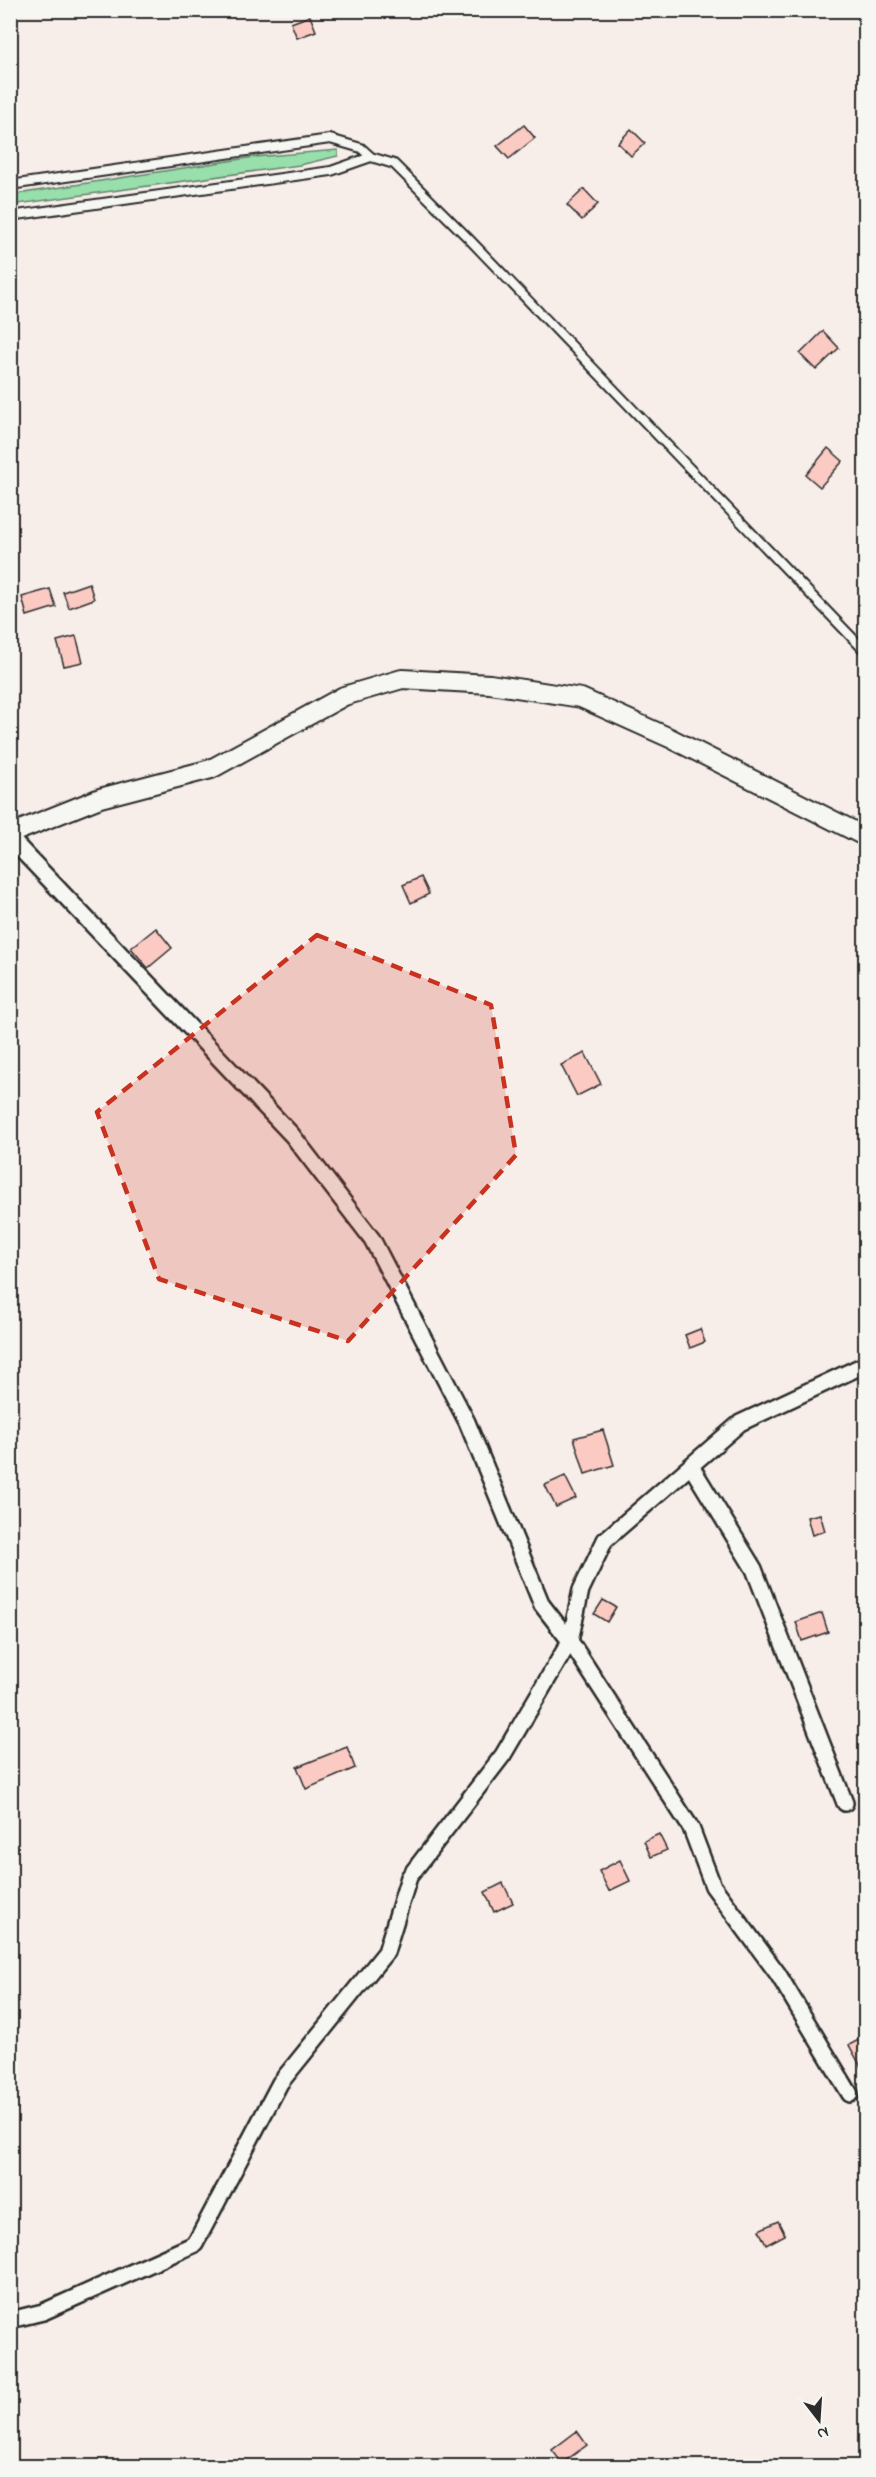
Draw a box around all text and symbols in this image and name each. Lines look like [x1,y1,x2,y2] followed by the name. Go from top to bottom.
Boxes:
[789,2390,849,2450] north arrow
[814,2419,831,2446] text: N

